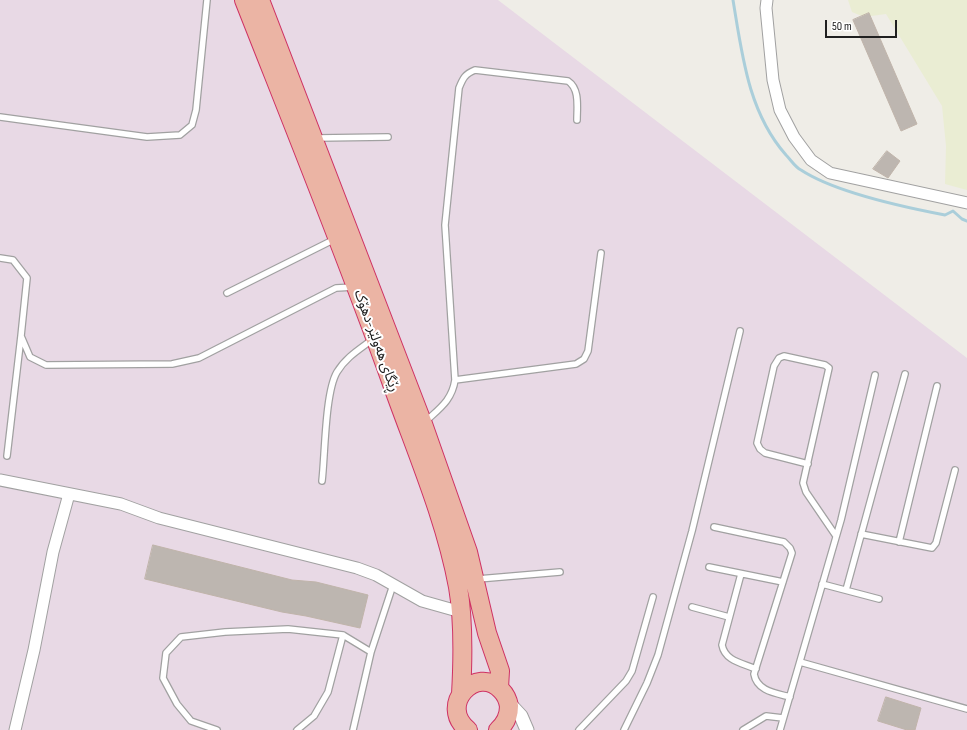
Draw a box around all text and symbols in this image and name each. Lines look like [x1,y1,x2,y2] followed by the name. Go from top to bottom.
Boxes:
[827,12,899,38] scale bar
[832,19,852,34] text: 50 m
[350,288,402,394] street label: ڕێگای هەولێر-دهۆک

